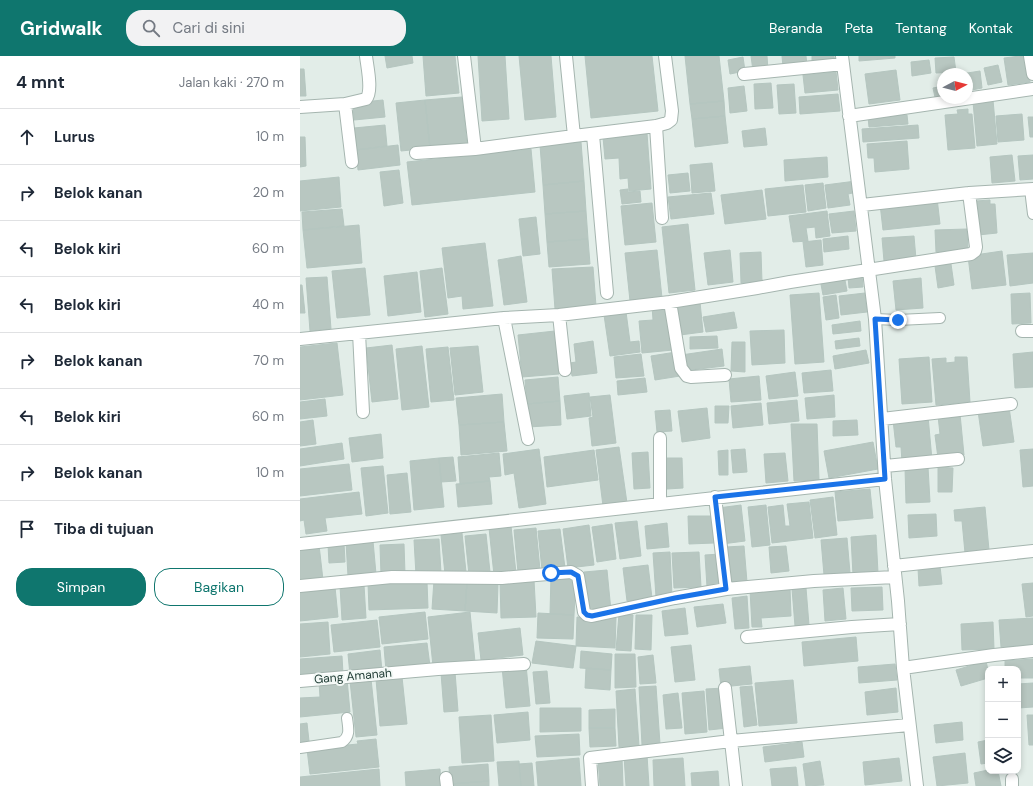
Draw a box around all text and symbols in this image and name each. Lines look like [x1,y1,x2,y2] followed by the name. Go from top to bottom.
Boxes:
[126,10,406,46] search box
[20,16,102,41] text: Gridwalk
[140,17,162,39] icon: search
[172,18,245,38] text: Cari di sini
[769,19,823,37] text: Beranda
[845,19,873,37] text: Peta
[895,19,947,37] text: Tentang
[969,19,1013,37] text: Kontak
[937,68,973,104] north arrow
[16,71,65,93] text: 4 mnt
[179,74,284,91] text: Jalan kaki · 270 m
[16,126,38,148] icon: ahead
[54,127,95,147] text: Lurus
[256,128,284,145] text: 10 m
[16,182,38,204] icon: right
[54,183,142,203] text: Belok kanan
[253,184,284,201] text: 20 m
[16,238,38,260] icon: left
[54,239,121,259] text: Belok kiri
[252,240,284,257] text: 60 m
[16,294,38,316] icon: left
[54,295,121,315] text: Belok kiri
[252,296,284,313] text: 40 m
[889,311,907,329] route end
[16,350,38,372] icon: right
[54,351,142,371] text: Belok kanan
[253,352,284,369] text: 70 m
[16,406,38,428] icon: left
[54,407,121,427] text: Belok kiri
[252,408,284,425] text: 60 m
[16,462,38,484] icon: right
[54,463,142,483] text: Belok kanan
[256,464,284,481] text: 10 m
[16,518,38,540] icon: arrive
[54,519,154,539] text: Tiba di tujuan
[542,564,560,582] route start
[16,568,146,606] button: Simpan
[154,568,284,606] button: Bagikan
[313,665,393,687] street label: Gang Amanah
[985,666,1021,774] map controls
[985,666,1021,702] button: +
[985,702,1021,738] button: −
[985,738,1021,774] button: layers

